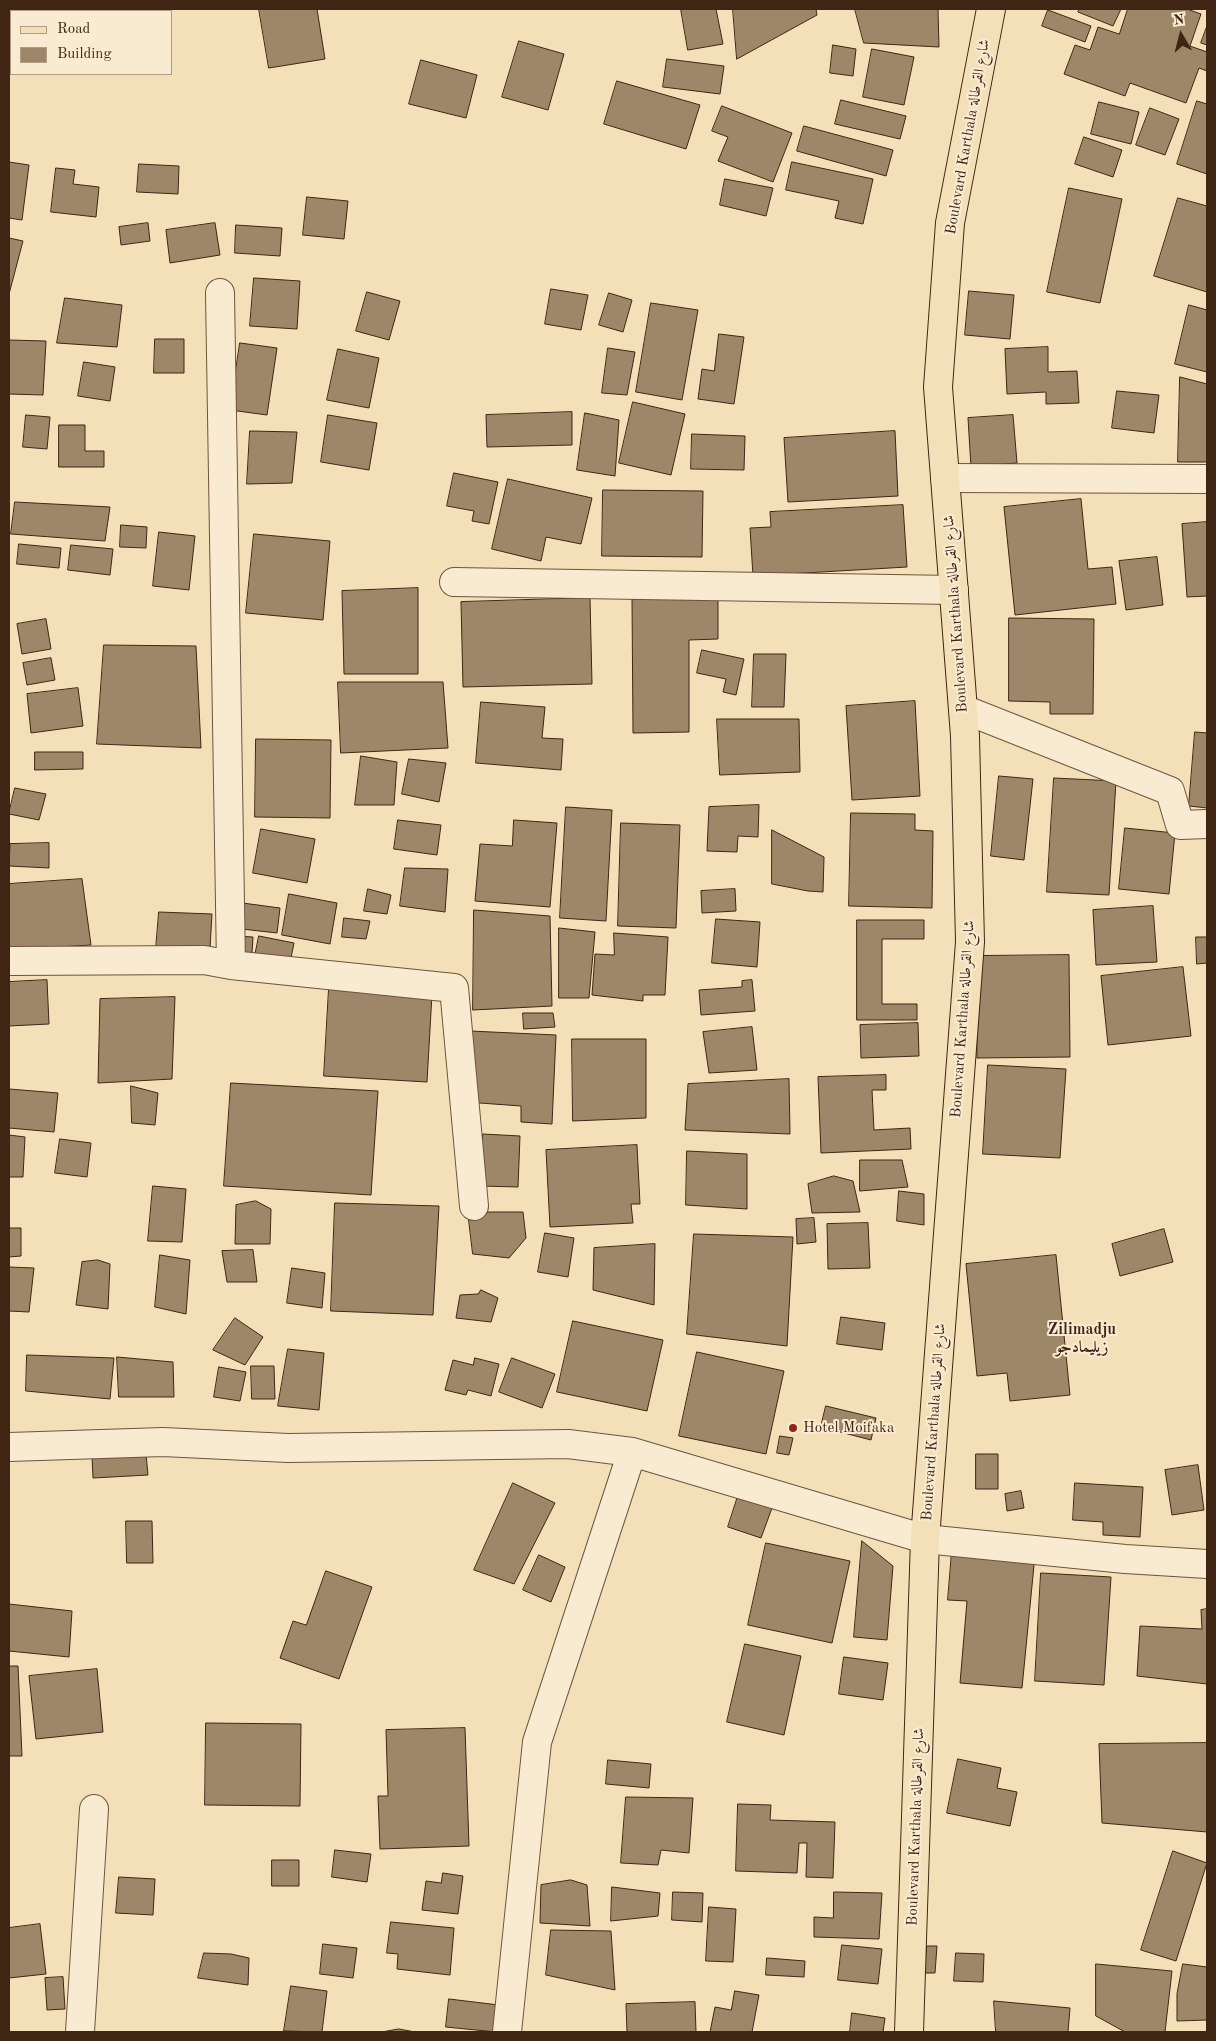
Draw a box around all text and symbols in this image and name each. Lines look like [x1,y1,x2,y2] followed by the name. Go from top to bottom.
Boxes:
[10,10,172,75] legend
[1156,10,1206,60] north arrow
[1173,12,1185,28] text: N
[57,22,90,37] text: Road
[942,38,994,236] street label: Boulevard Karthala شارع القرطالة
[57,47,112,62] text: Building
[940,514,972,714] street label: Boulevard Karthala شارع القرطالة
[947,919,979,1119] street label: Boulevard Karthala شارع القرطالة
[1048,1320,1116,1358] district label: Zilimadju زيليمادجو
[918,1322,950,1522] street label: Boulevard Karthala شارع القرطالة
[803,1419,894,1437] place label: Hotel Moifaka
[787,1422,799,1434] marker: Hotel Moifaka
[904,1728,928,1926] street label: Boulevard Karthala شارع القرطالة

